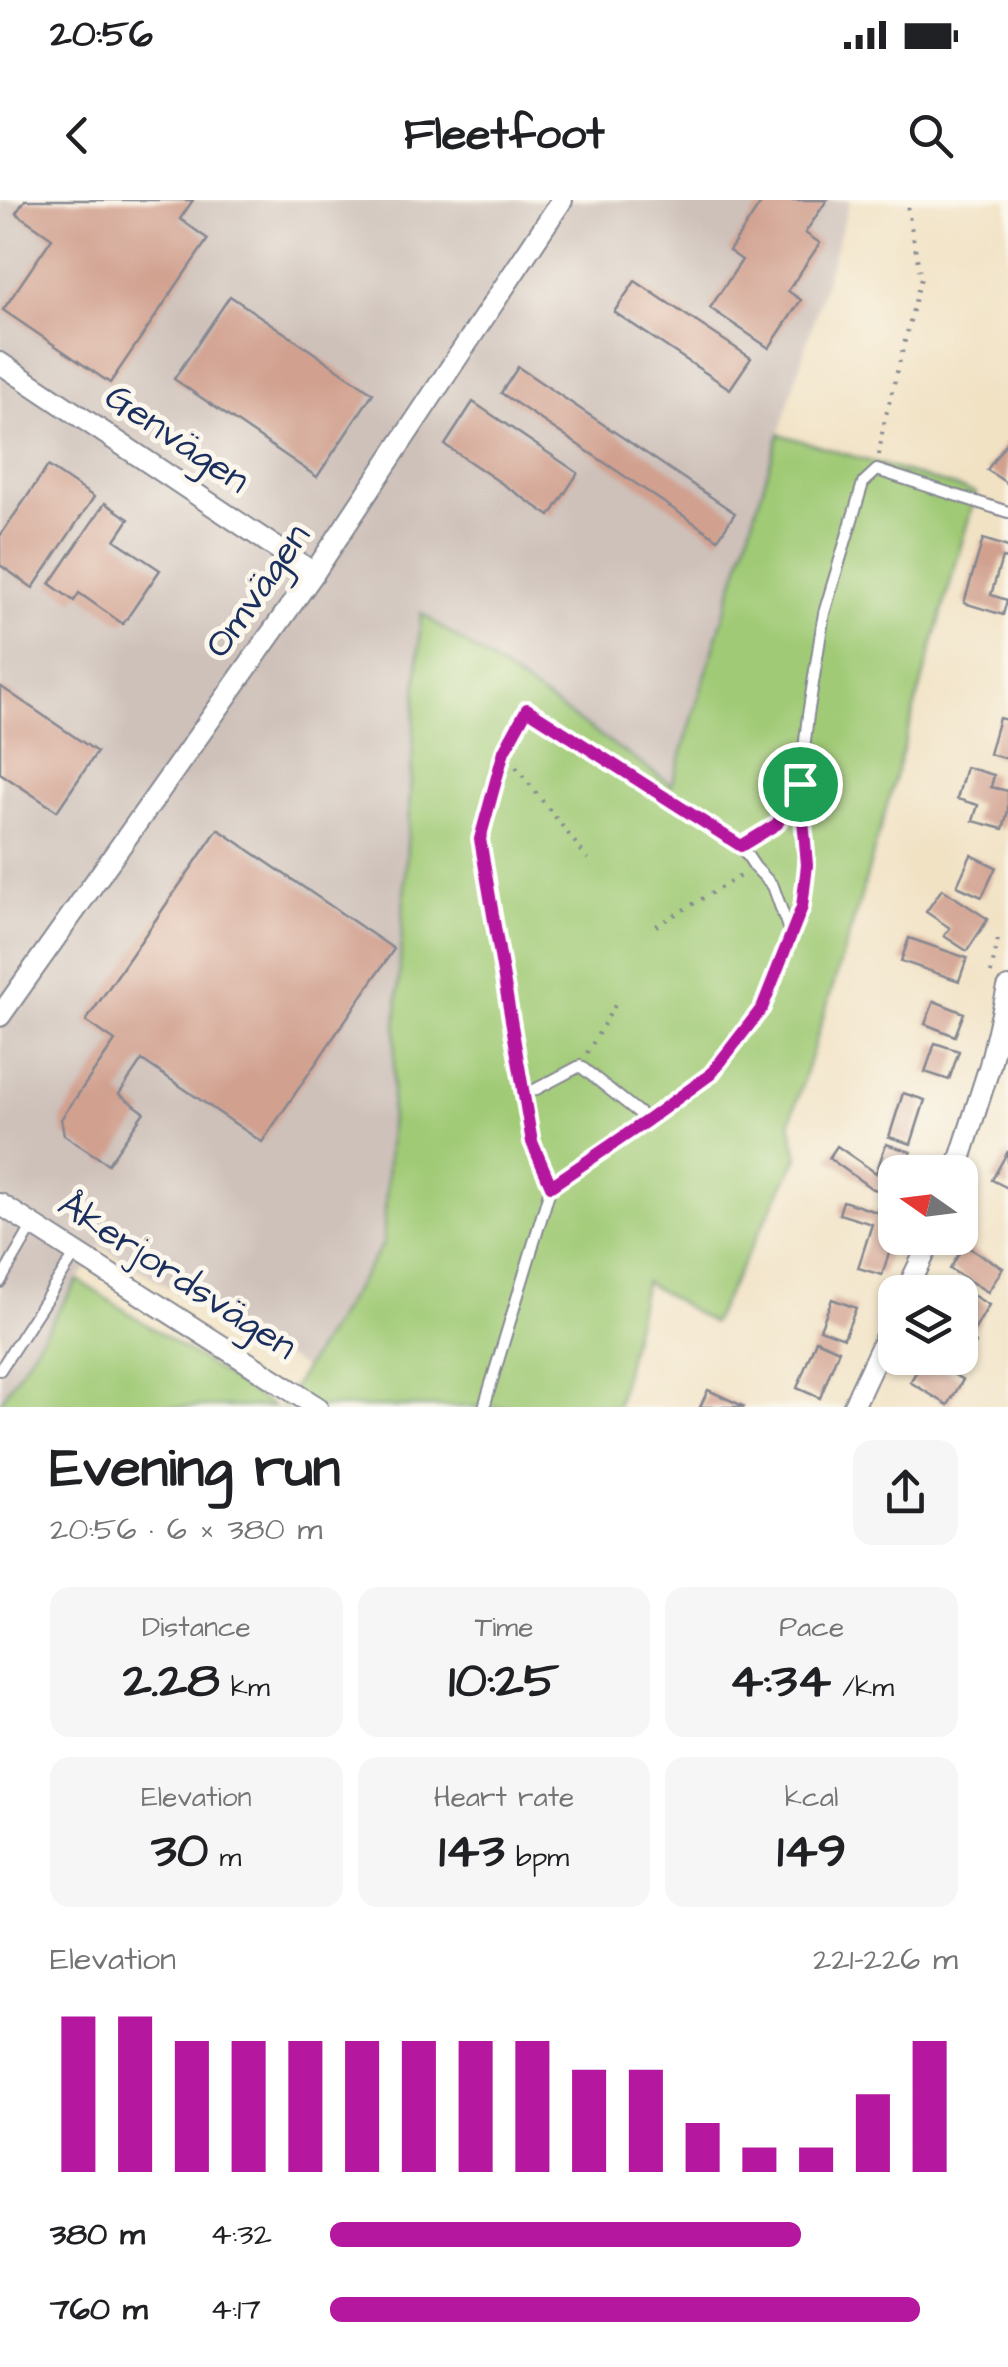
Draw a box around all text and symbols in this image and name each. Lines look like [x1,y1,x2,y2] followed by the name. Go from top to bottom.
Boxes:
[50,9,153,61] text: 20:56
[404,104,604,166] text: Fleetfoot
[50,108,105,163] icon: back
[903,108,958,163] icon: search
[94,372,260,506] street label: Genvägen
[193,513,323,669] street label: Omvägen
[758,742,843,827] pin
[773,757,828,812] icon: arrive
[878,1155,978,1255] north arrow
[878,1155,978,1375] map controls
[47,1179,307,1373] street label: Åkerjordsvägen
[878,1275,978,1375] button: layers
[50,1431,340,1507] text: Evening run
[853,1440,958,1545] button: share
[50,1507,322,1552] text: 20:56 · 6 × 380 m
[142,1608,251,1647] text: Distance
[475,1608,533,1647] text: Time
[779,1608,844,1647] text: Pace
[123,1647,220,1716] text: 2.28
[449,1647,559,1716] text: 10:25
[729,1647,831,1716] text: 4:34
[220,1668,270,1707] text: km
[831,1668,894,1707] text: /km
[141,1778,251,1817] text: Elevation
[434,1778,574,1817] text: Heart rate
[785,1778,838,1817] text: kcal
[151,1817,208,1886] text: 30
[439,1817,505,1886] text: 143
[777,1817,846,1886] text: 149
[208,1838,241,1877] text: m
[505,1838,569,1877] text: bpm
[50,1937,176,1982] text: Elevation
[813,1937,958,1982] text: 221–226 m
[50,2212,145,2257] text: 380 m
[210,2212,272,2257] text: 4:32
[50,2287,148,2332] text: 760 m
[210,2287,261,2332] text: 4:17

